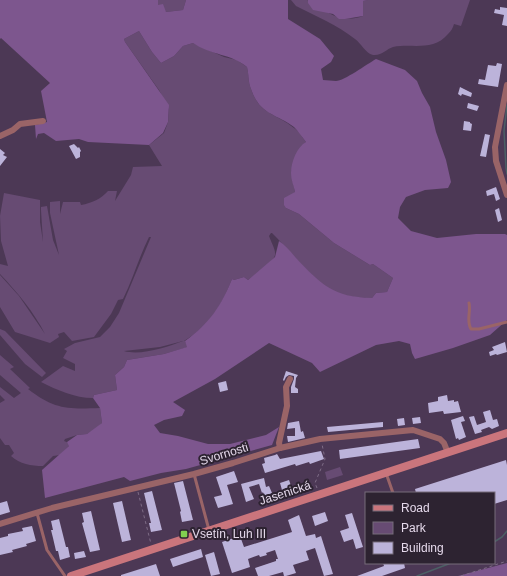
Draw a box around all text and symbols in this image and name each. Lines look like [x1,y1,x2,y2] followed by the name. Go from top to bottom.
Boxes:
[198,440,250,468] street label: Svornosti
[257,478,313,508] street label: Jasenická
[365,492,495,564] legend
[401,501,430,515] text: Road
[401,521,427,535] text: Park
[192,527,266,541] place label: Vsetín, Luh III
[179,529,189,539] marker: Vsetín, Luh III
[401,541,444,555] text: Building

